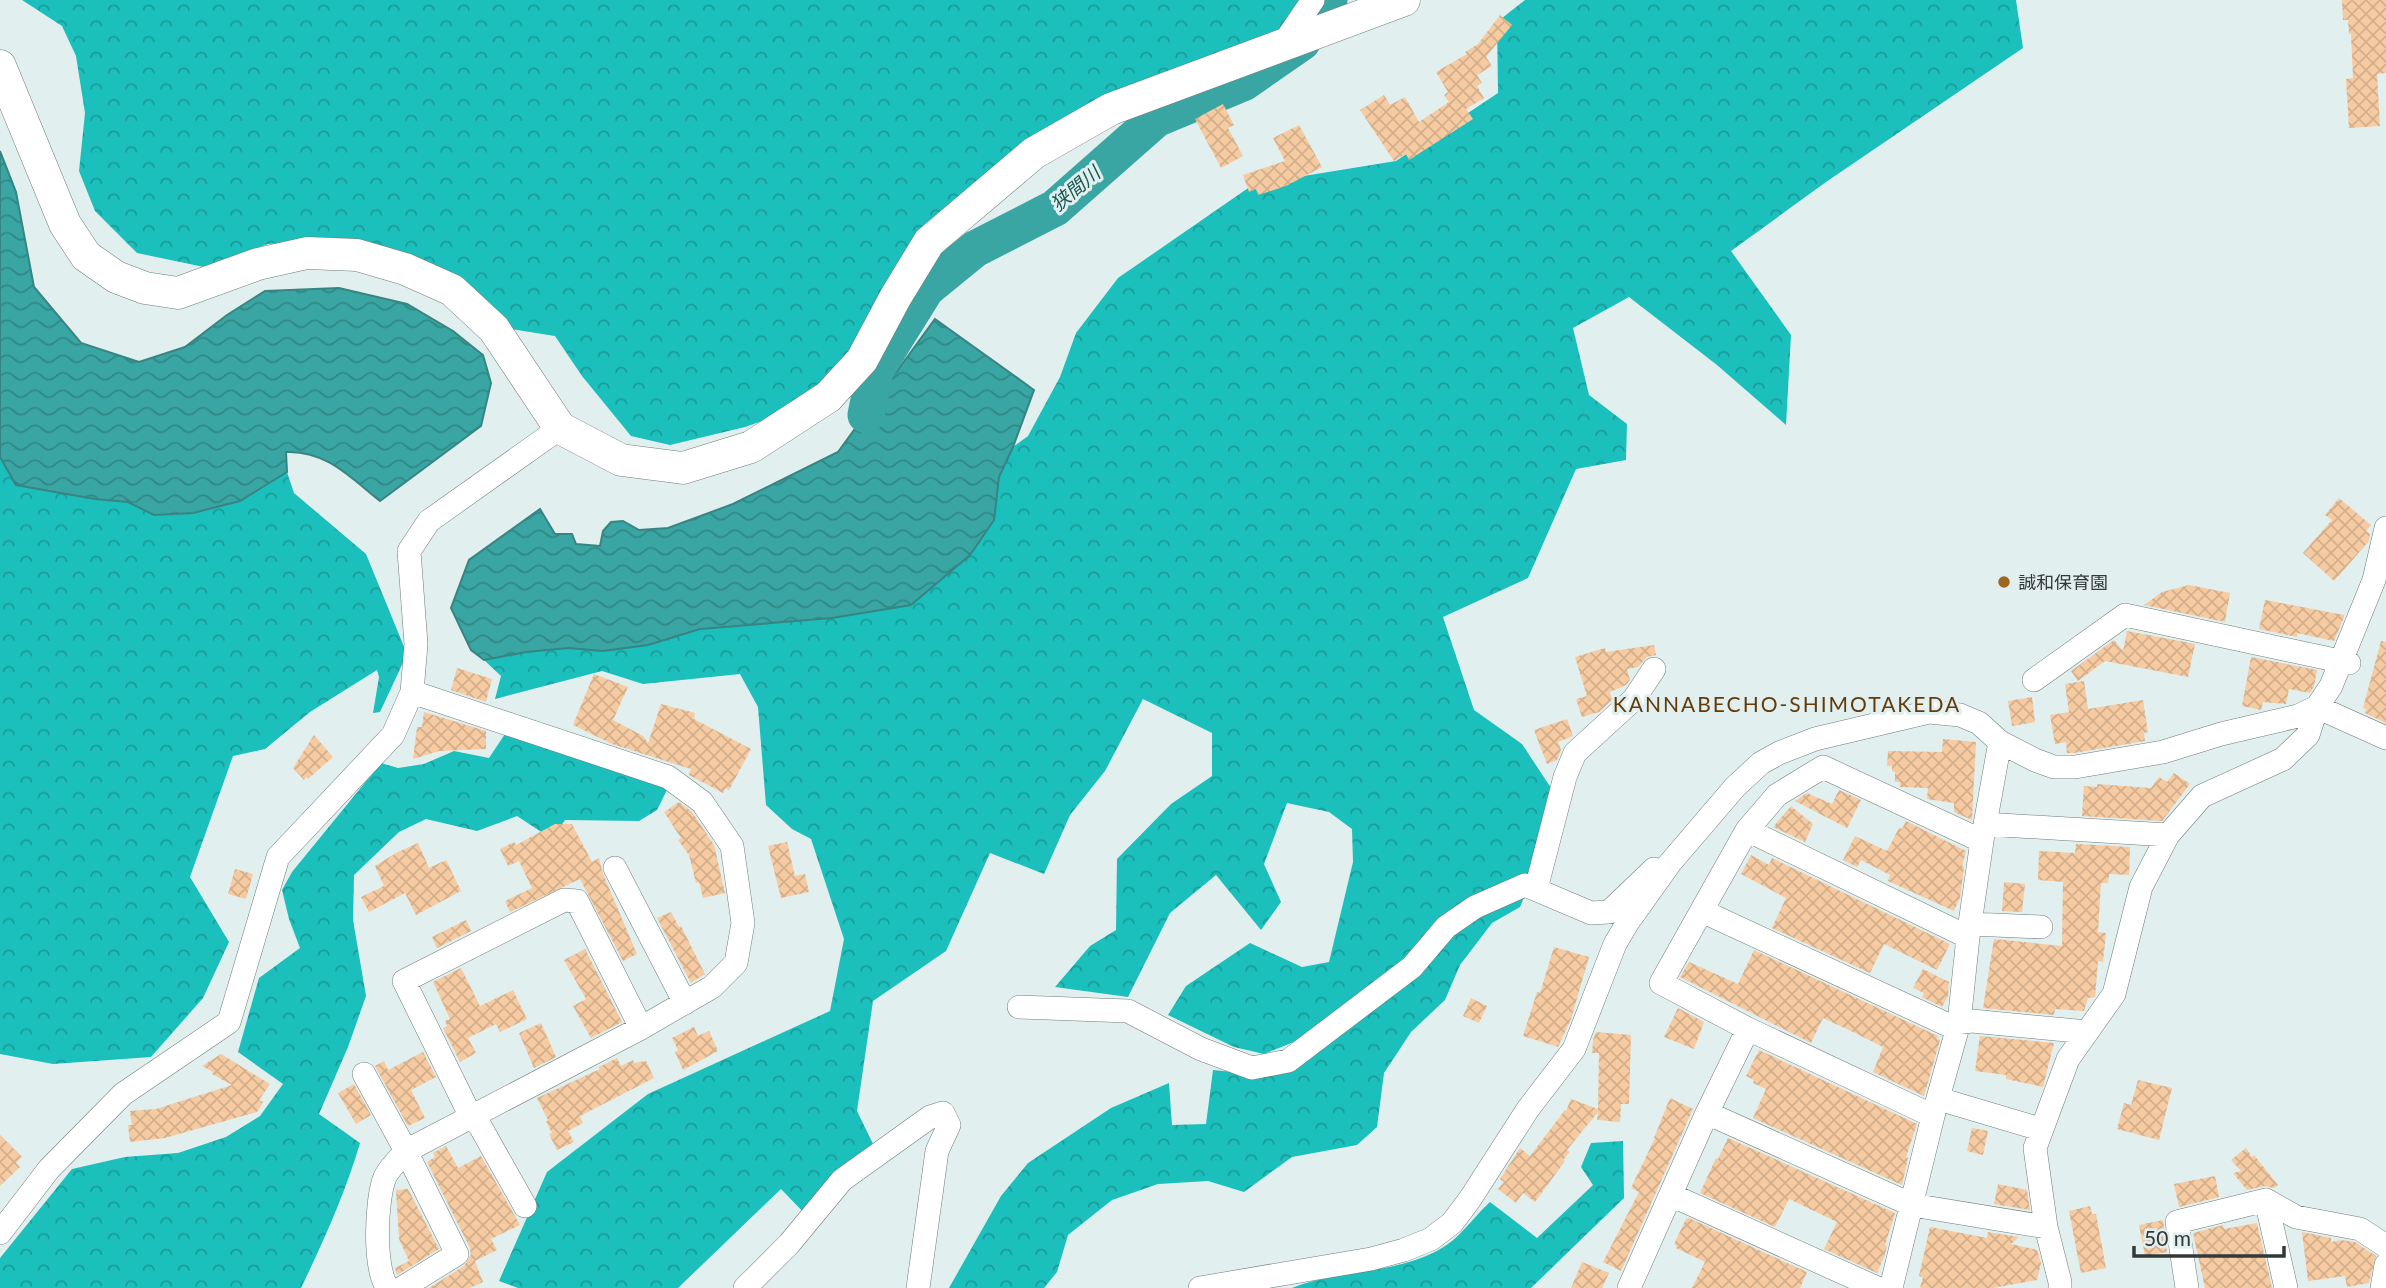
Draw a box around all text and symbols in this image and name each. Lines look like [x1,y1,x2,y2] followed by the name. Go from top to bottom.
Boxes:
[1046,160,1106,215] water label: 狭間川
[2018,571,2108,593] place label: 誠和保育園
[1996,574,2012,590] marker: 誠和保育園
[1613,691,1961,716] district label: KANNABECHO-SHIMOTAKEDA
[2134,1214,2284,1258] scale bar
[2144,1225,2191,1250] text: 50 m

